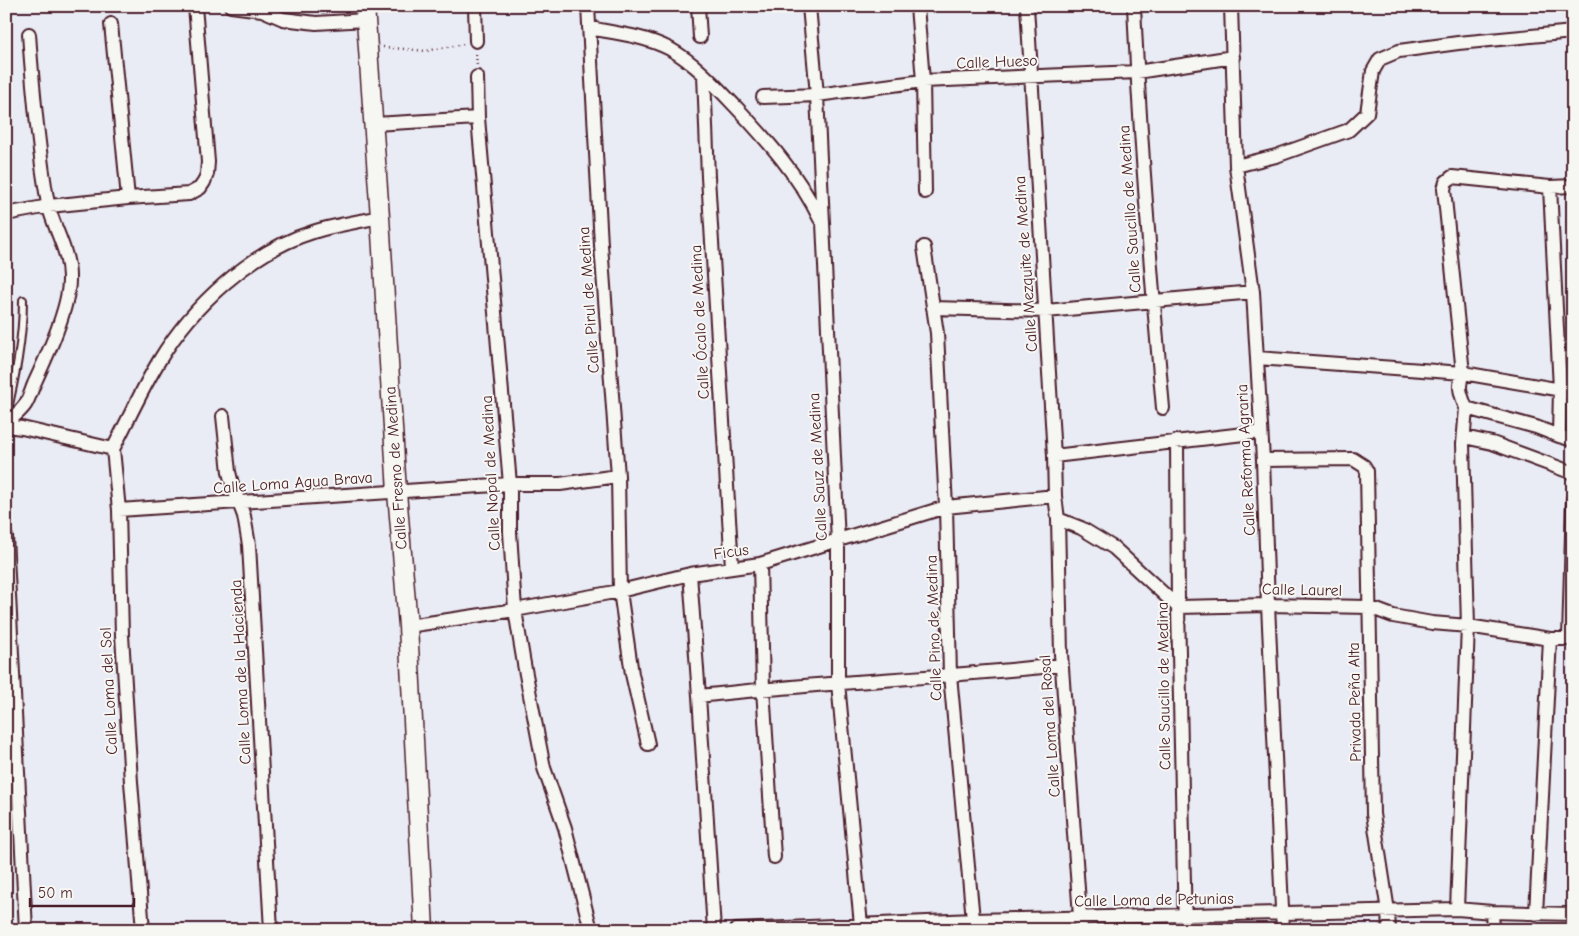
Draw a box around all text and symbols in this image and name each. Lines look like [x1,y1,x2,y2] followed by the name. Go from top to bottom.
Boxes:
[956,52,1038,72] street label: Calle Hueso
[1115,124,1145,294] street label: Calle Saucillo de Medina
[1011,175,1041,353] street label: Calle Mezquite de Medina
[575,226,603,374] street label: Calle Pirul de Medina
[686,244,713,400] street label: Calle Ócalo de Medina
[1233,384,1259,536] street label: Calle Reforma Agraria
[381,386,411,550] street label: Calle Fresno de Medina
[805,392,831,542] street label: Calle Sauz de Medina
[478,395,504,551] street label: Calle Nopal de Medina
[213,468,373,498] street label: Calle Loma Agua Brava
[712,541,750,563] street label: Ficus
[922,555,946,701] street label: Calle Pino de Medina
[227,579,255,765] street label: Calle Loma de la Hacienda
[1262,580,1342,600] street label: Calle Laurel
[1154,602,1174,770] street label: Calle Saucillo de Medina
[97,627,121,755] street label: Calle Loma del Sol
[1345,642,1365,762] street label: Privada Peña Alta
[1036,654,1064,798] street label: Calle Loma del Rosal
[30,876,134,908] scale bar
[38,884,73,902] text: 50 m
[1074,890,1234,910] street label: Calle Loma de Petunias

